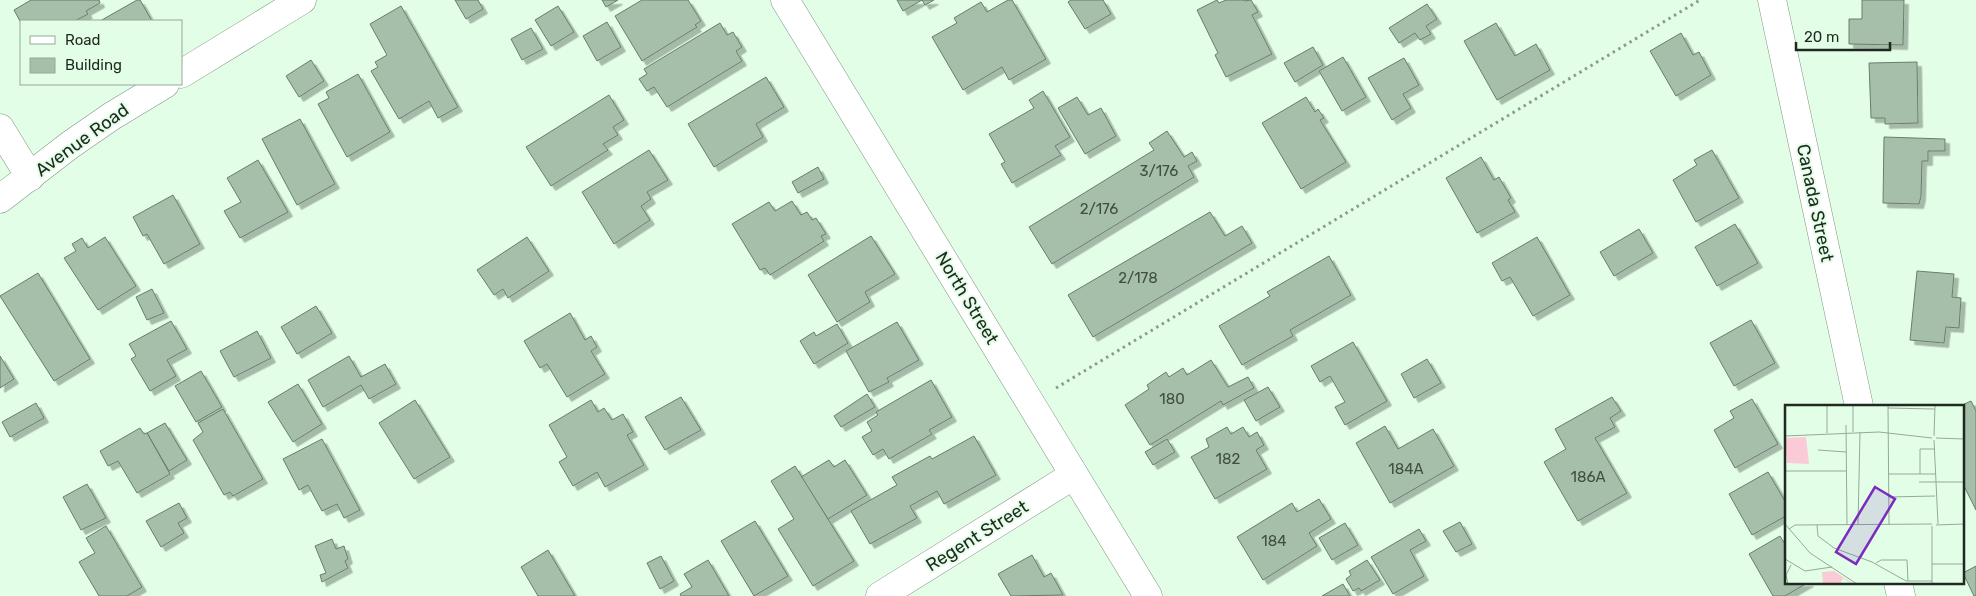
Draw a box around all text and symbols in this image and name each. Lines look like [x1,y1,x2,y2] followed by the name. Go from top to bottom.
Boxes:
[20,20,182,85] legend
[1796,20,1890,52] scale bar
[1804,28,1839,46] text: 20 m
[65,31,101,49] text: Road
[65,56,122,74] text: Building
[31,99,133,181] street label: Avenue Road
[1792,142,1838,264] street label: Canada Street
[1140,162,1178,180] house number: 3/176
[1080,200,1118,218] house number: 2/176
[931,248,1003,348] street label: North Street
[1118,269,1158,287] house number: 2/178
[1159,390,1185,408] house number: 180
[1785,405,1964,584] inset map
[1216,450,1241,468] house number: 182
[1388,460,1424,478] house number: 184A
[1570,468,1606,486] house number: 186A
[922,496,1032,576] street label: Regent Street
[1261,532,1287,550] house number: 184

